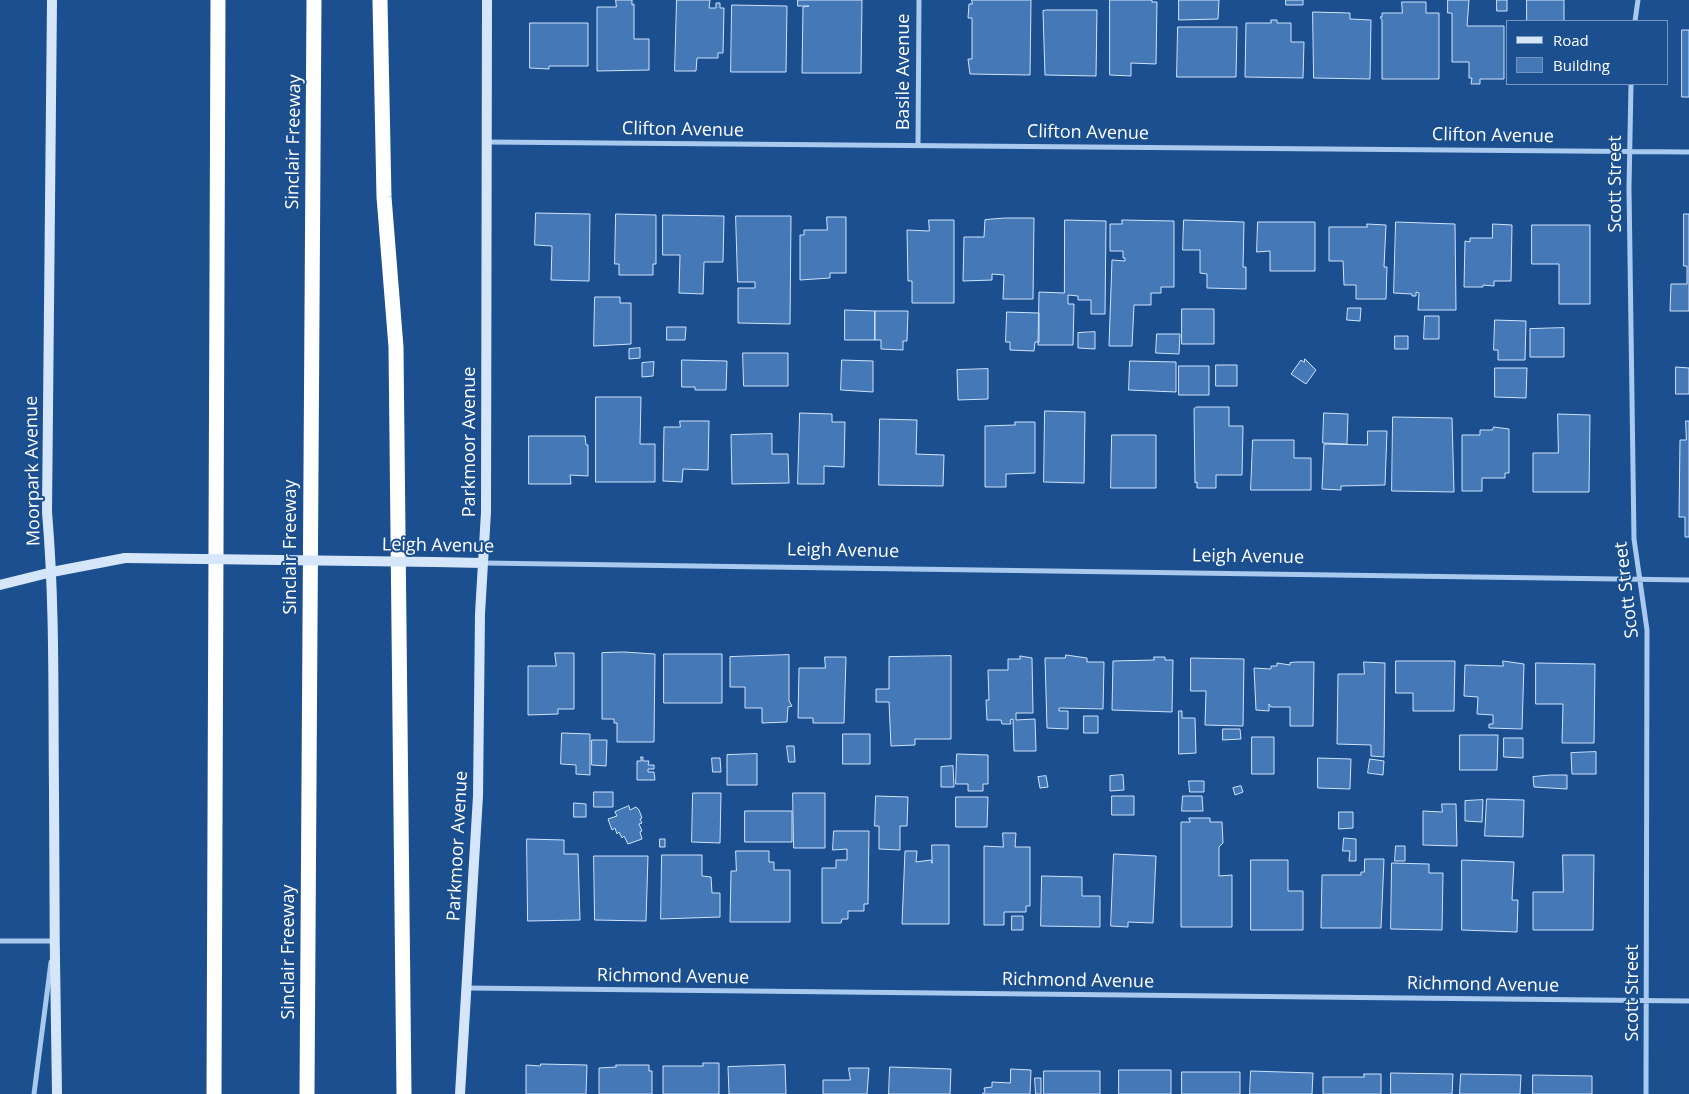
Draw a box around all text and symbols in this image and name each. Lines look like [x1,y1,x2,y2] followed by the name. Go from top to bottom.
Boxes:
[893,14,915,130] street label: Basile Avenue
[1506,20,1669,85] legend
[1553,30,1589,50] text: Road
[1553,55,1610,75] text: Building
[282,74,306,210] street label: Sinclair Freeway
[622,118,744,142] street label: Clifton Avenue
[1027,121,1149,145] street label: Clifton Avenue
[1432,124,1554,148] street label: Clifton Avenue
[1605,135,1627,233] street label: Scott Street
[459,367,481,517] street label: Parkmoor Avenue
[21,396,45,546] street label: Moorpark Avenue
[280,479,302,615] street label: Sinclair Freeway
[382,534,494,558] street label: Leigh Avenue
[787,539,899,563] street label: Leigh Avenue
[1610,540,1644,640] street label: Scott Street
[1192,545,1304,569] street label: Leigh Avenue
[443,770,473,922] street label: Parkmoor Avenue
[278,884,300,1020] street label: Sinclair Freeway
[1622,944,1644,1042] street label: Scott Street
[597,965,749,989] street label: Richmond Avenue
[1002,969,1154,993] street label: Richmond Avenue
[1407,973,1559,997] street label: Richmond Avenue

